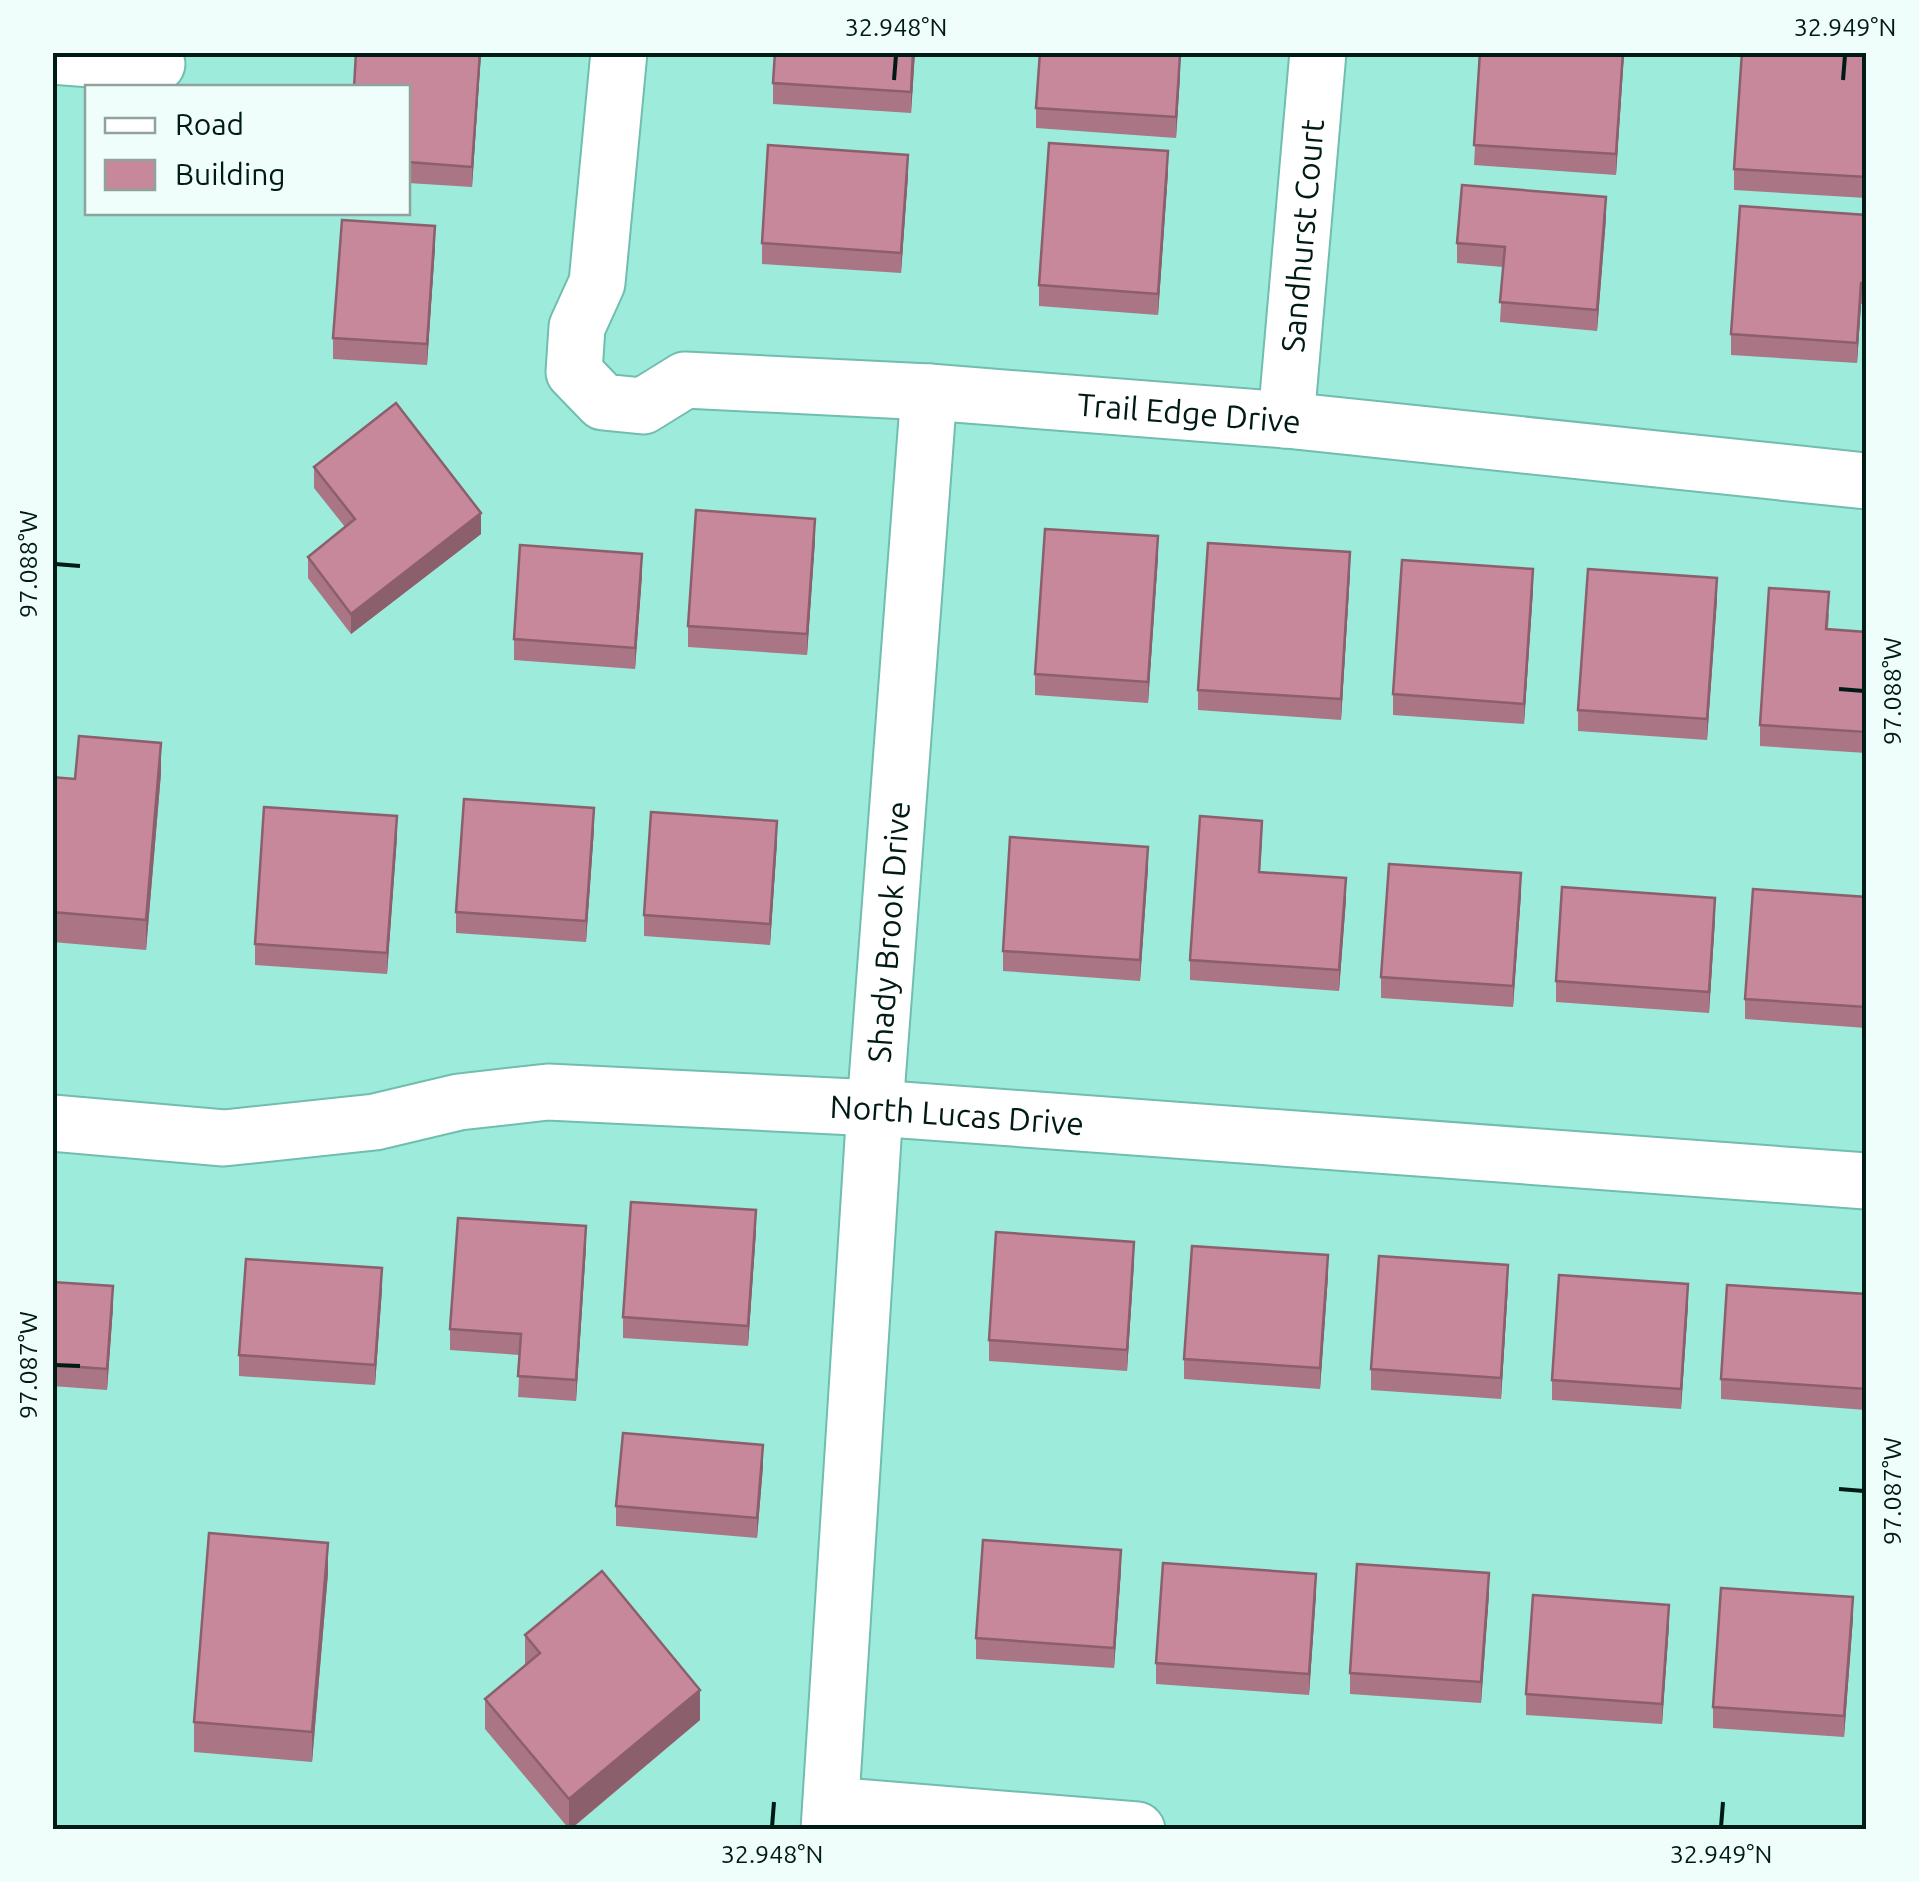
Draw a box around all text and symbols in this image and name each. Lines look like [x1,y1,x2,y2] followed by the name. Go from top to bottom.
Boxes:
[845,13,947,41] text: 32.948°N
[1794,13,1896,41] text: 32.949°N
[85,85,410,215] legend
[175,107,244,141] text: Road
[1274,117,1330,354] street label: Sandhurst Court
[175,157,286,191] text: Building
[1076,386,1303,439] street label: Trail Edge Drive
[14,510,42,618] text: 97.088°W
[1878,637,1906,745] text: 97.088°W
[860,800,916,1064] street label: Shady Brook Drive
[829,1088,1085,1141] street label: North Lucas Drive
[14,1311,42,1419] text: 97.087°W
[1878,1437,1906,1545] text: 97.087°W
[721,1840,823,1868] text: 32.948°N
[1670,1840,1772,1868] text: 32.949°N

